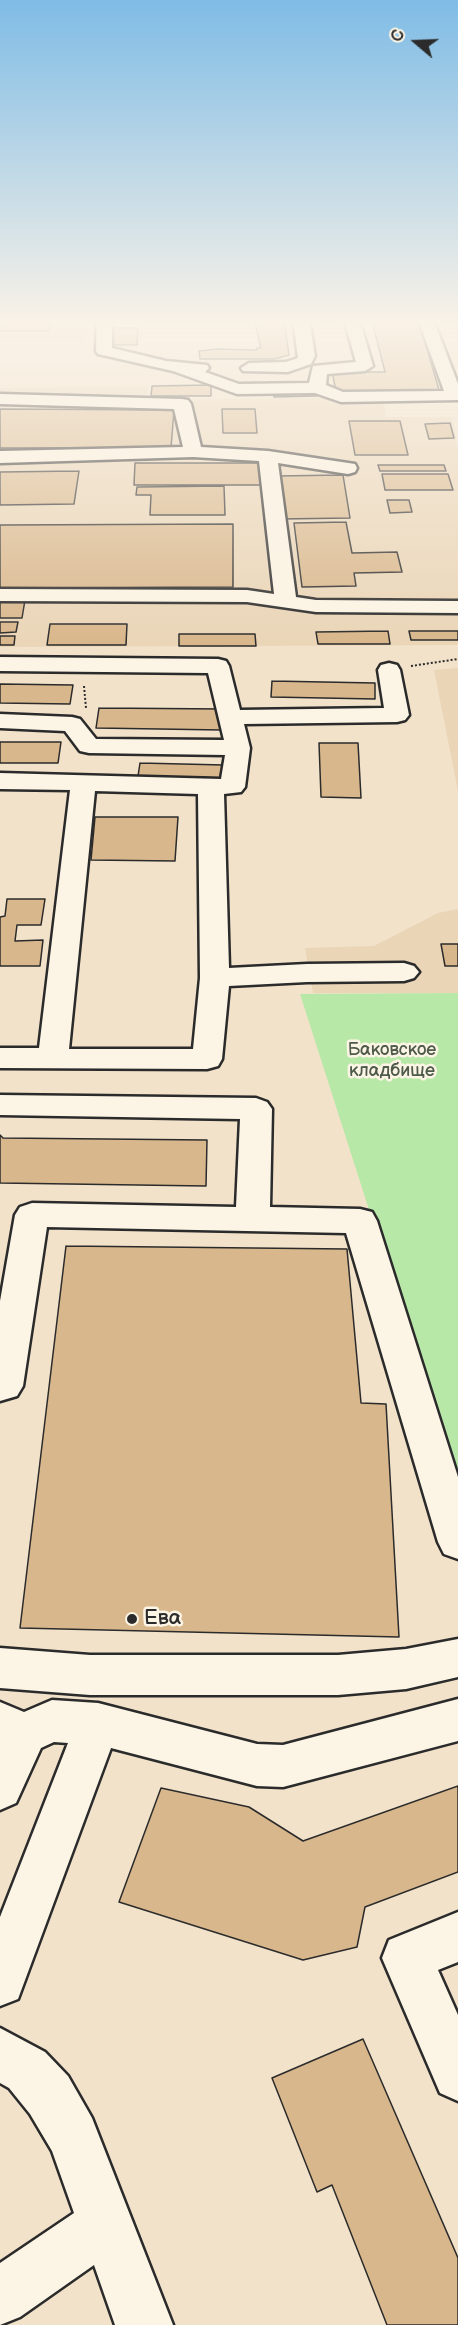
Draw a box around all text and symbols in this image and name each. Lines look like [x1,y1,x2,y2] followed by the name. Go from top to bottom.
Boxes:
[386,12,446,72] north arrow
[388,28,409,44] text: С
[348,1039,436,1082] park label: Баковское кладбище
[144,1606,181,1632] place label: Ева
[125,1612,139,1626] marker: Ева

